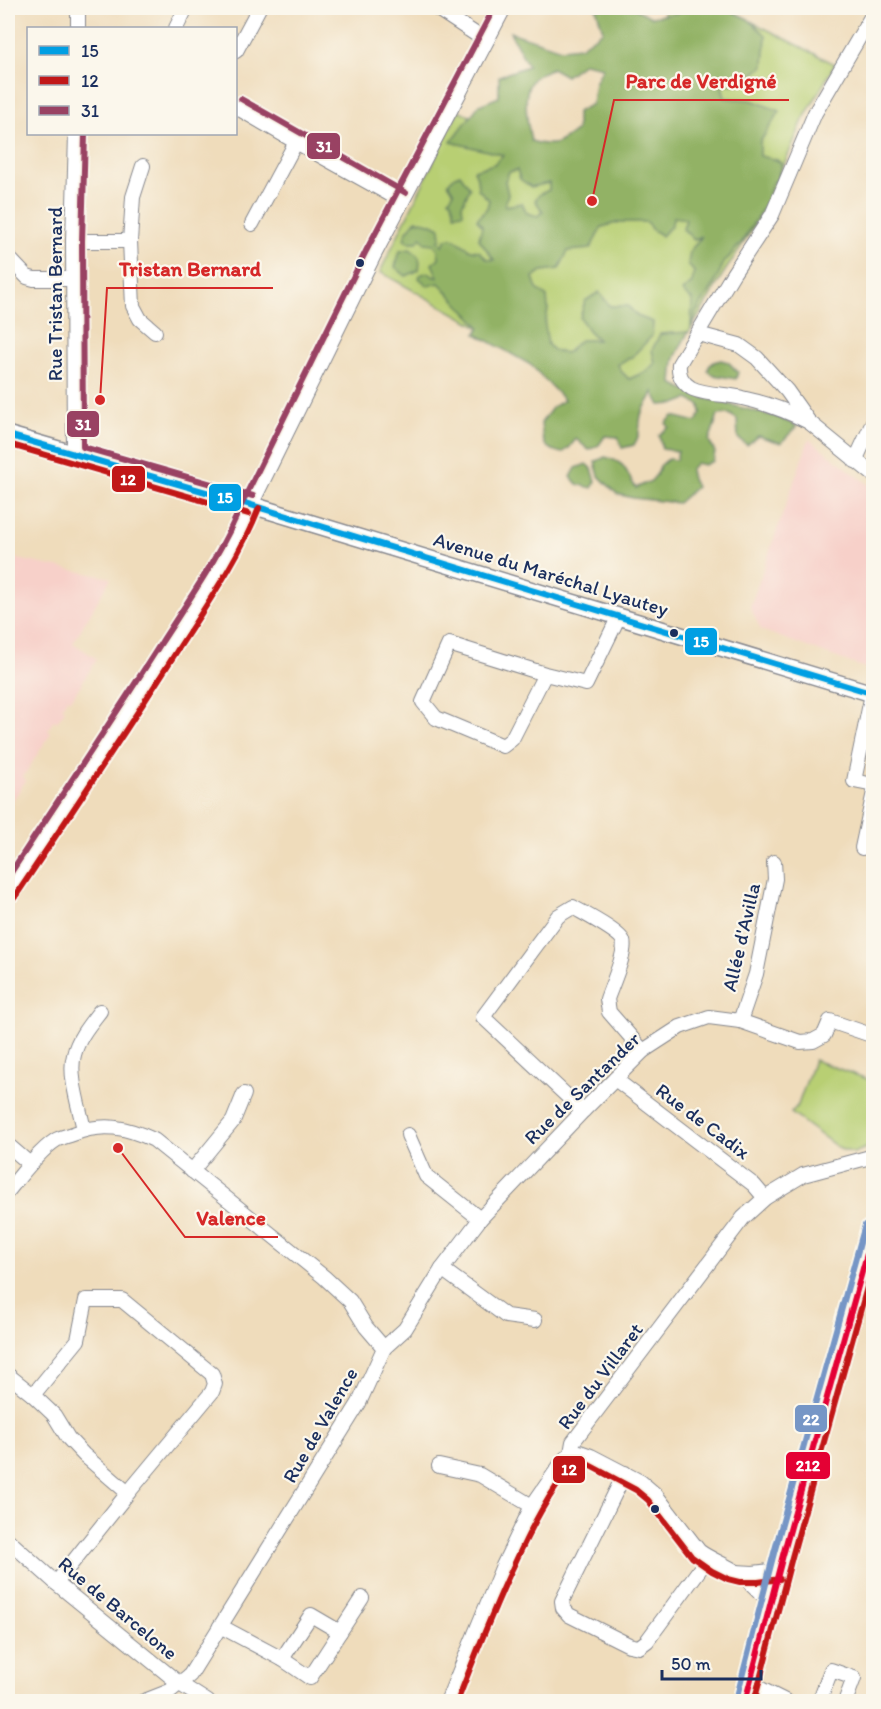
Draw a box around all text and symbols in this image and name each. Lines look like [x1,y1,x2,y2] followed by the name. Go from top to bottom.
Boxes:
[27,27,237,135] legend
[81,40,99,62] text: 15
[614,61,789,100] callout: Parc de Verdigné
[625,68,777,94] text: Parc de Verdigné
[81,70,99,92] text: 12
[81,100,99,122] text: 31
[306,132,341,160] line badge: 31
[316,137,333,156] text: 31
[43,207,67,381] street label: Rue Tristan Bernard
[107,249,273,288] callout: Tristan Bernard
[118,256,262,281] text: Tristan Bernard
[354,257,366,269] unlabelled marker
[66,410,100,438] line badge: 31
[75,415,92,434] text: 31
[111,465,146,493] line badge: 12
[120,470,137,489] text: 12
[208,483,242,512] line badge: 15
[217,488,234,507] text: 15
[431,527,672,621] street label: Avenue du Maréchal Lyautey
[668,627,680,639] unlabelled marker
[684,627,718,656] line badge: 15
[693,632,710,651] text: 15
[717,880,765,994] street label: Allée d'Avilla
[519,1027,645,1149] street label: Rue de Santander
[651,1078,755,1164] street label: Rue de Cadix
[185,1198,278,1237] callout: Valence
[196,1205,266,1230] text: Valence
[552,1318,648,1434] street label: Rue du Villaret
[277,1363,363,1487] street label: Rue de Valence
[794,1404,828,1433] line badge: 22
[803,1410,820,1429] text: 22
[785,1451,831,1480] line badge: 212
[552,1455,586,1484] line badge: 12
[796,1456,821,1475] text: 212
[561,1460,578,1479] text: 12
[649,1503,661,1515] unlabelled marker
[54,1551,182,1665] street label: Rue de Barcelone
[662,1643,761,1681] scale bar
[671,1653,711,1675] text: 50 m

